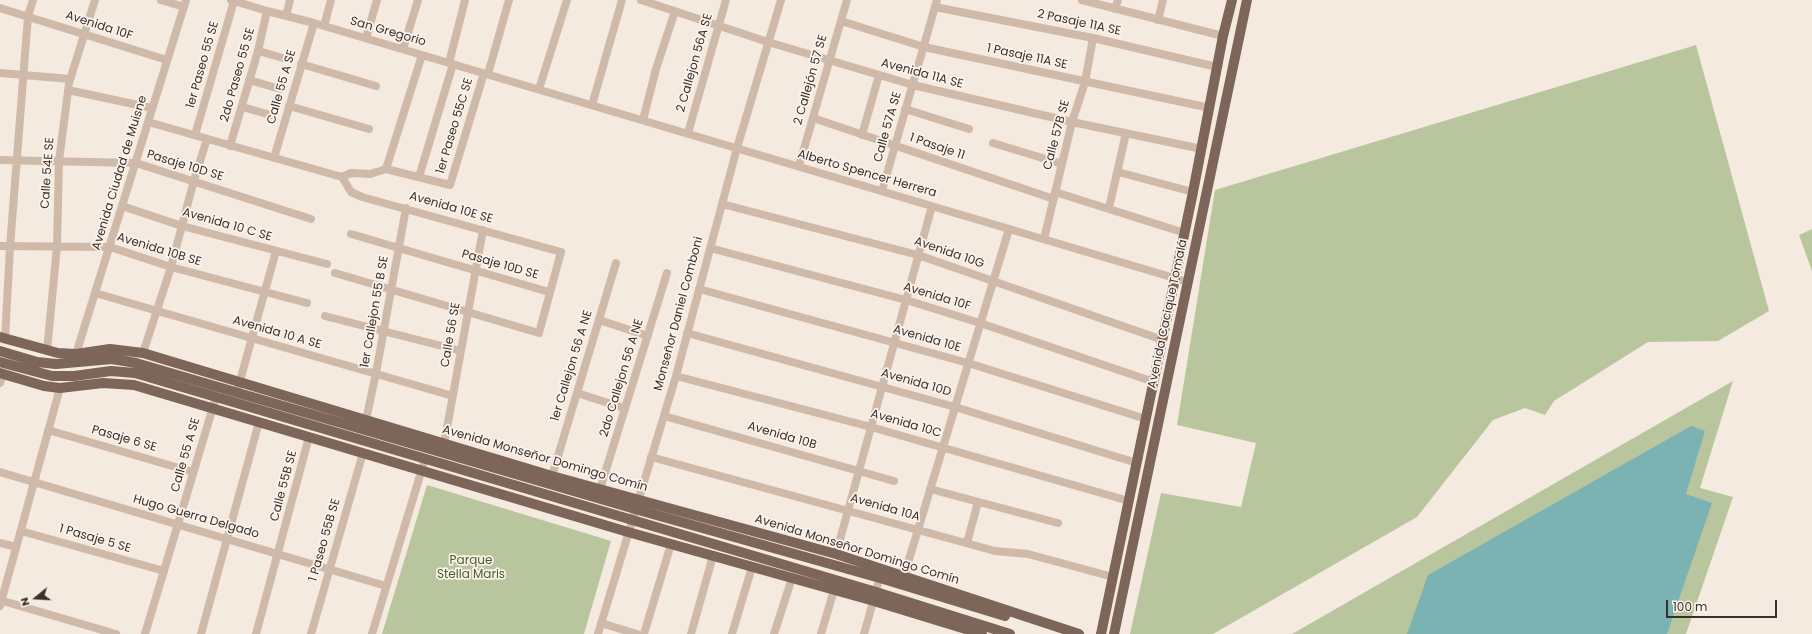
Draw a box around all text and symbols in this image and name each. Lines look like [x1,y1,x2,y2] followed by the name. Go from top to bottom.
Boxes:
[1036,7,1122,39] street label: 2 Pasaje 11A SE
[64,8,134,44] street label: Avenida 10F
[674,12,716,114] street label: 2 Callejon 56A SE
[348,14,428,50] street label: San Gregorio
[184,20,222,110] street label: 1er Paseo 55 SE
[218,26,258,124] street label: 2do Paseo 55 SE
[791,33,831,127] street label: 2 Callejón 57 SE
[985,41,1069,73] street label: 1 Pasaje 11A SE
[265,48,299,126] street label: Calle 55 A SE
[879,56,965,92] street label: Avenida 11A SE
[434,76,476,176] street label: 1er Paseo 55C SE
[871,90,905,164] street label: Calle 57A SE
[90,94,150,252] street label: Avenida Ciudad de Muisne
[1041,98,1073,172] street label: Calle 57B SE
[907,131,967,163] street label: 1 Pasaje 11
[38,137,58,209] street label: Calle 54E SE
[796,147,938,201] street label: Alberto Spencer Herrera
[145,148,225,184] street label: Pasaje 10D SE
[408,189,494,227] street label: Avenida 10E SE
[181,205,273,245] street label: Avenida 10 C SE
[115,230,203,270] street label: Avenida 10B SE
[912,234,986,272] street label: Avenida 10G
[651,235,707,393] street label: Monseñor Daniel Comboni
[1145,238,1191,390] street label: Avenida Cacique Tomalá
[460,247,540,283] street label: Pasaje 10D SE
[358,255,392,369] street label: 1er Callejon 55 B SE
[902,280,972,314] street label: Avenida 10F
[438,302,464,368] street label: Calle 56 SE
[548,309,596,423] street label: 1er Callejon 56 A NE
[231,313,323,353] street label: Avenida 10 A SE
[597,317,647,439] street label: 2do Callejon 56 A NE
[891,322,963,356] street label: Avenida 10E
[879,366,953,400] street label: Avenida 10D
[869,407,943,441] street label: Avenida 10C
[169,416,203,494] street label: Calle 55 A SE
[746,419,818,453] street label: Avenida 10B
[90,423,158,455] street label: Pasaje 6 SE
[441,423,649,495] street label: Avenida Monseñor Domingo Comín
[268,449,300,523] street label: Calle 55B SE
[849,491,921,525] street label: Avenida 10A
[131,492,261,542] street label: Hugo Guerra Delgado
[306,497,344,583] street label: 1 Paseo 55B SE
[753,512,961,588] street label: Avenida Monseñor Domingo Comín
[57,522,133,556] street label: 1 Pasaje 5 SE
[437,554,505,582] park label: Parque Stella Maris
[16,578,56,618] north arrow
[1668,592,1779,618] scale bar
[16,595,33,608] text: N
[1673,598,1707,615] text: 100 m

